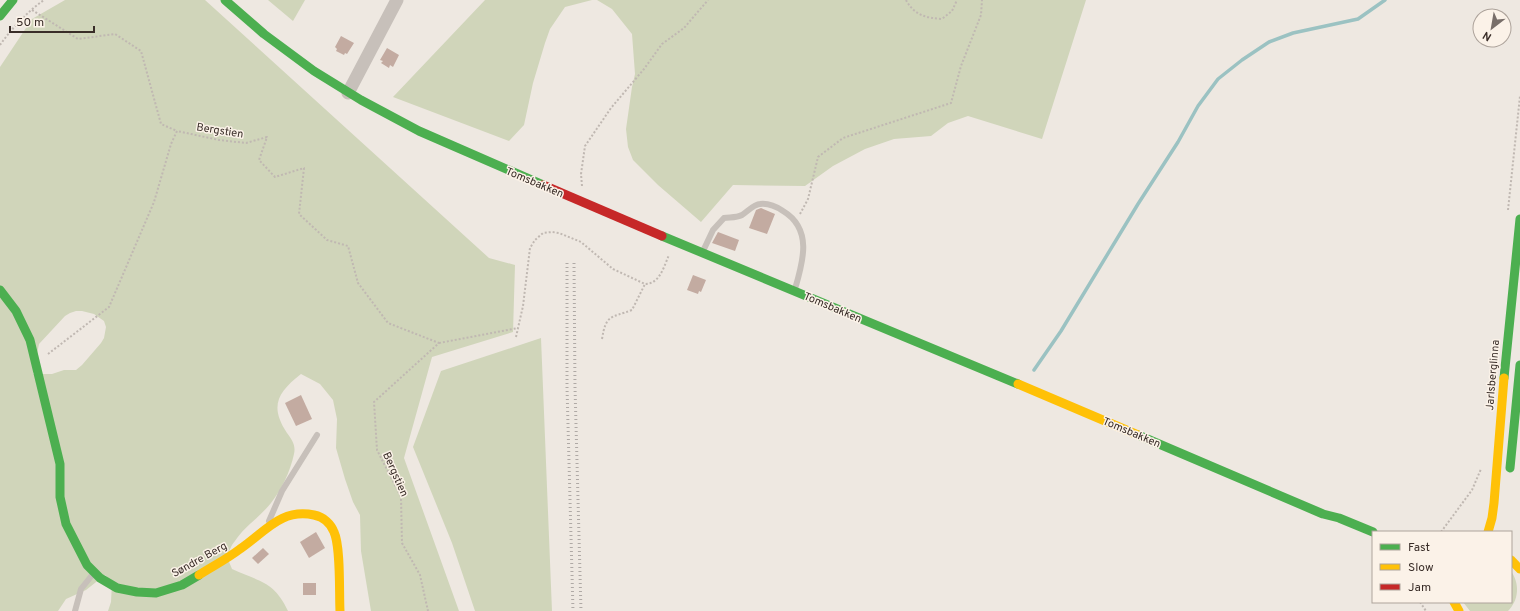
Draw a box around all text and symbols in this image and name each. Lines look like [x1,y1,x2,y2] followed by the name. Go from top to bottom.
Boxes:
[10,8,94,34] scale bar
[1472,8,1512,48] north arrow
[16,15,44,31] text: 50 m
[1480,28,1494,44] text: N
[195,120,244,142] street label: Bergstien
[503,164,566,201] street label: Tomsbakken
[801,289,864,326] street label: Tomsbakken
[1483,339,1503,411] street label: Jarlsberglinna
[1100,414,1163,451] street label: Tomsbakken
[379,450,411,499] street label: Bergstien
[1372,531,1512,603] legend
[169,539,230,581] street label: Søndre Berg
[1408,540,1430,556] text: Fast
[1408,560,1434,576] text: Slow
[1408,580,1431,596] text: Jam

